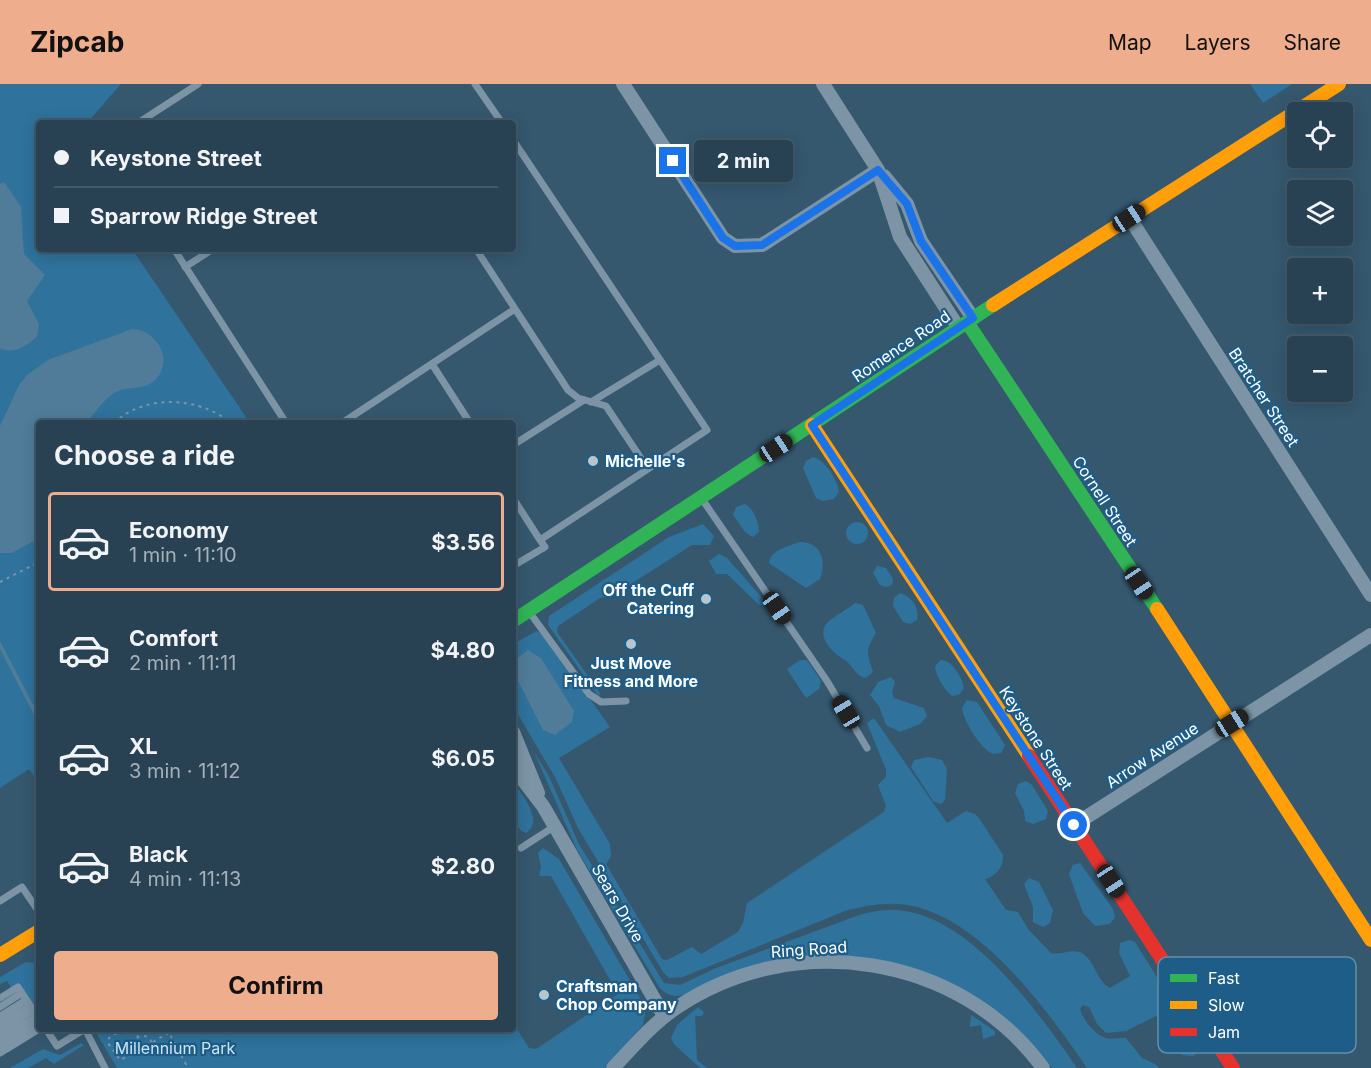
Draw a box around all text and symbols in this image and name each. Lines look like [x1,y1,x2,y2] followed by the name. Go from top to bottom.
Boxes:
[30,25,125,59] text: Zipcab
[1108,30,1152,55] text: Map
[1185,30,1251,55] text: Layers
[1284,30,1341,55] text: Share
[1287,102,1353,402] map controls
[1287,102,1353,168] button: locate
[694,140,793,182] callout: 2 min
[90,145,262,171] text: Keystone Street
[659,147,686,174] route end
[717,149,770,173] text: 2 min
[1287,180,1353,246] button: layers
[1109,201,1149,235] car
[90,203,318,229] text: Sparrow Ridge Street
[1287,258,1353,324] button: +
[848,306,954,386] street label: Romence Road
[1287,336,1353,402] button: −
[1225,344,1303,450] street label: Bratcher Street
[756,431,796,465] car
[54,439,235,472] text: Choose a ride
[605,451,685,471] place label: Michelle's
[1068,452,1142,550] street label: Cornell Street
[586,454,600,468] marker: Michelle's
[57,515,111,569] icon: car
[129,517,229,543] text: Economy
[431,529,495,555] text: $3.56
[129,543,237,567] text: 1 min · 11:10
[1121,563,1157,603] car
[603,580,695,618] place label: Off the Cuff Catering
[759,588,795,628] car
[699,592,713,606] marker: Off the Cuff Catering
[57,623,111,677] icon: car
[129,625,218,651] text: Comfort
[431,637,495,663] text: $4.80
[624,637,638,651] marker: Just Move Fitness and More
[129,651,236,675] text: 2 min · 11:11
[564,653,698,691] place label: Just Move Fitness and More
[995,682,1077,794] street label: Keystone Street
[829,692,863,732] car
[1212,706,1252,740] car
[1102,718,1202,792] street label: Arrow Avenue
[57,731,111,785] icon: car
[129,733,158,759] text: XL
[431,745,495,771] text: $6.05
[129,759,241,783] text: 3 min · 11:12
[1060,811,1087,838] route start
[57,839,111,893] icon: car
[129,841,188,867] text: Black
[431,853,495,879] text: $2.80
[587,860,649,946] street label: Sears Drive
[1094,861,1128,901] car
[129,867,241,891] text: 4 min · 11:13
[770,936,848,962] street label: Ring Road
[54,951,498,1020] button: Confirm
[1158,957,1356,1053] legend
[1208,968,1240,988] text: Fast
[556,976,677,1014] place label: Craftsman Chop Company
[537,988,551,1002] marker: Craftsman Chop Company
[1208,995,1245,1015] text: Slow
[1208,1022,1240,1042] text: Jam
[115,1038,235,1058] park label: Millennium Park

